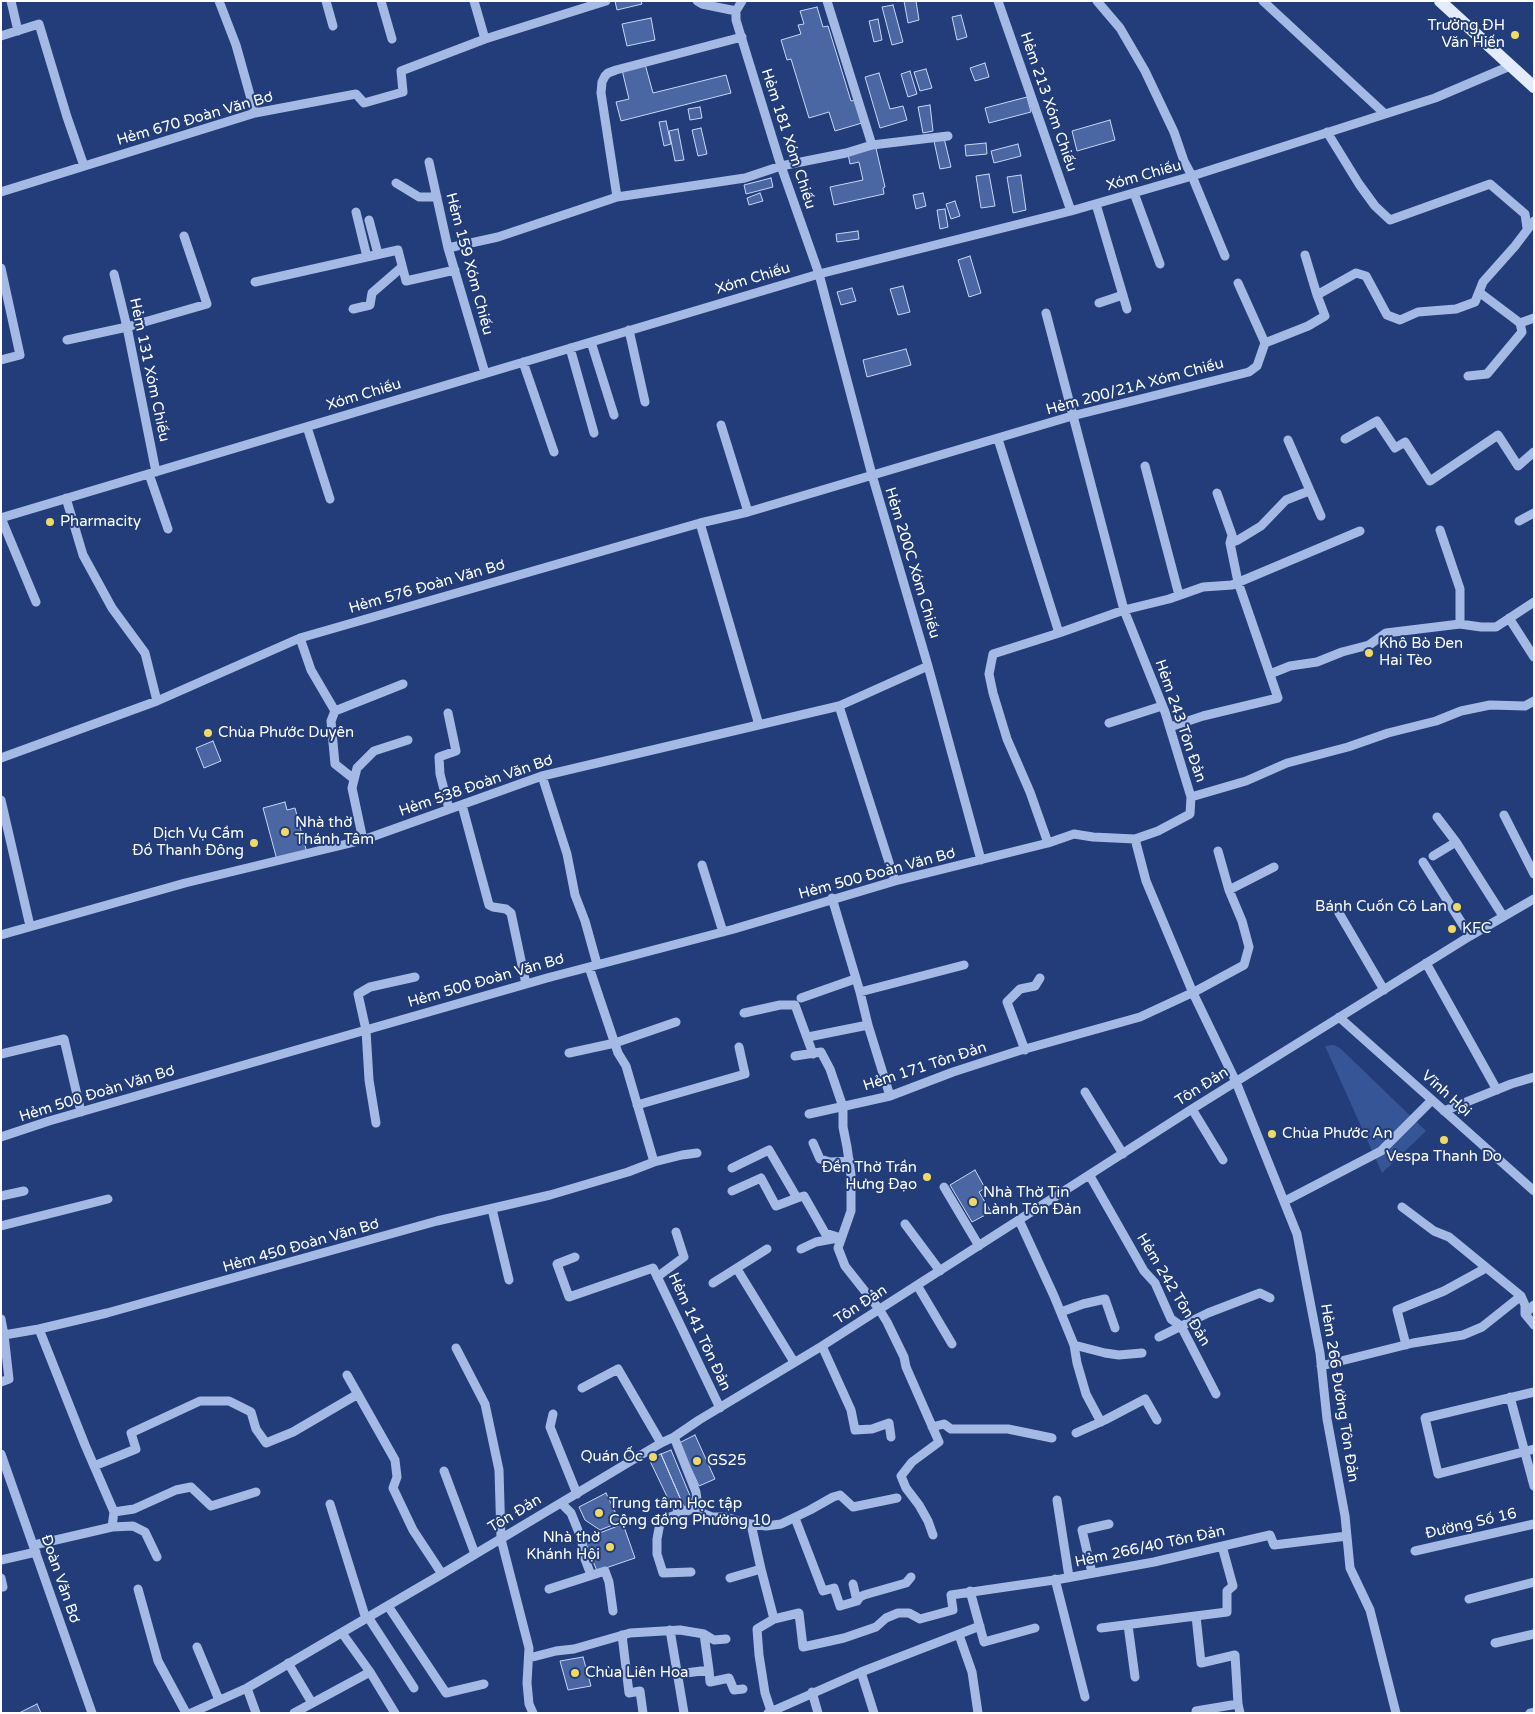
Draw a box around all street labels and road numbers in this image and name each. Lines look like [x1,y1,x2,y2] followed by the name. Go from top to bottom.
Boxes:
[1016,30,1080,174] street label: Hẻm 213 Xóm Chiếu
[757,67,819,211] street label: Hẻm 181 Xóm Chiếu
[115,88,275,150] street label: Hẻm 670 Đoàn Văn Bơ
[1104,157,1184,195] street label: Xóm Chiếu
[441,191,497,337] street label: Hẻm 159 Xóm Chiếu
[713,259,793,299] street label: Xóm Chiếu
[125,296,173,444] street label: Hẻm 131 Xóm Chiếu
[1044,355,1226,419] street label: Hẻm 200/21A Xóm Chiếu
[324,375,404,415] street label: Xóm Chiếu
[880,485,944,641] street label: Hẻm 200C Xóm Chiếu
[347,556,507,618] street label: Hẻm 576 Đoàn Văn Bơ
[1151,657,1209,785] street label: Hẻm 243 Tôn Đản
[397,751,555,821] street label: Hẻm 538 Đoàn Văn Bơ
[797,844,957,904] street label: Hẻm 500 Đoàn Văn Bơ
[406,950,566,1012] street label: Hẻm 500 Đoàn Văn Bơ
[861,1039,989,1095] street label: Hẻm 171 Tôn Đản
[17,1062,177,1126] street label: Hẻm 500 Đoàn Văn Bơ
[1172,1064,1232,1110] street label: Tôn Đản
[1417,1067,1475,1121] street label: Vĩnh Hội
[221,1215,381,1277] street label: Hẻm 450 Đoàn Văn Bơ
[1132,1230,1214,1350] street label: Hẻm 242 Tôn Đản
[664,1270,734,1394] street label: Hẻm 141 Tôn Đản
[831,1281,891,1329] street label: Tôn Đản
[1316,1302,1362,1484] street label: Hẻm 266 Đường Tôn Đản
[485,1491,545,1537] street label: Tôn Đản
[1424,1505,1518,1543] street label: Đường Số 16
[1073,1522,1227,1572] street label: Hẻm 266/40 Tôn Đản
[36,1533,84,1625] street label: Đoàn Văn Bơ

